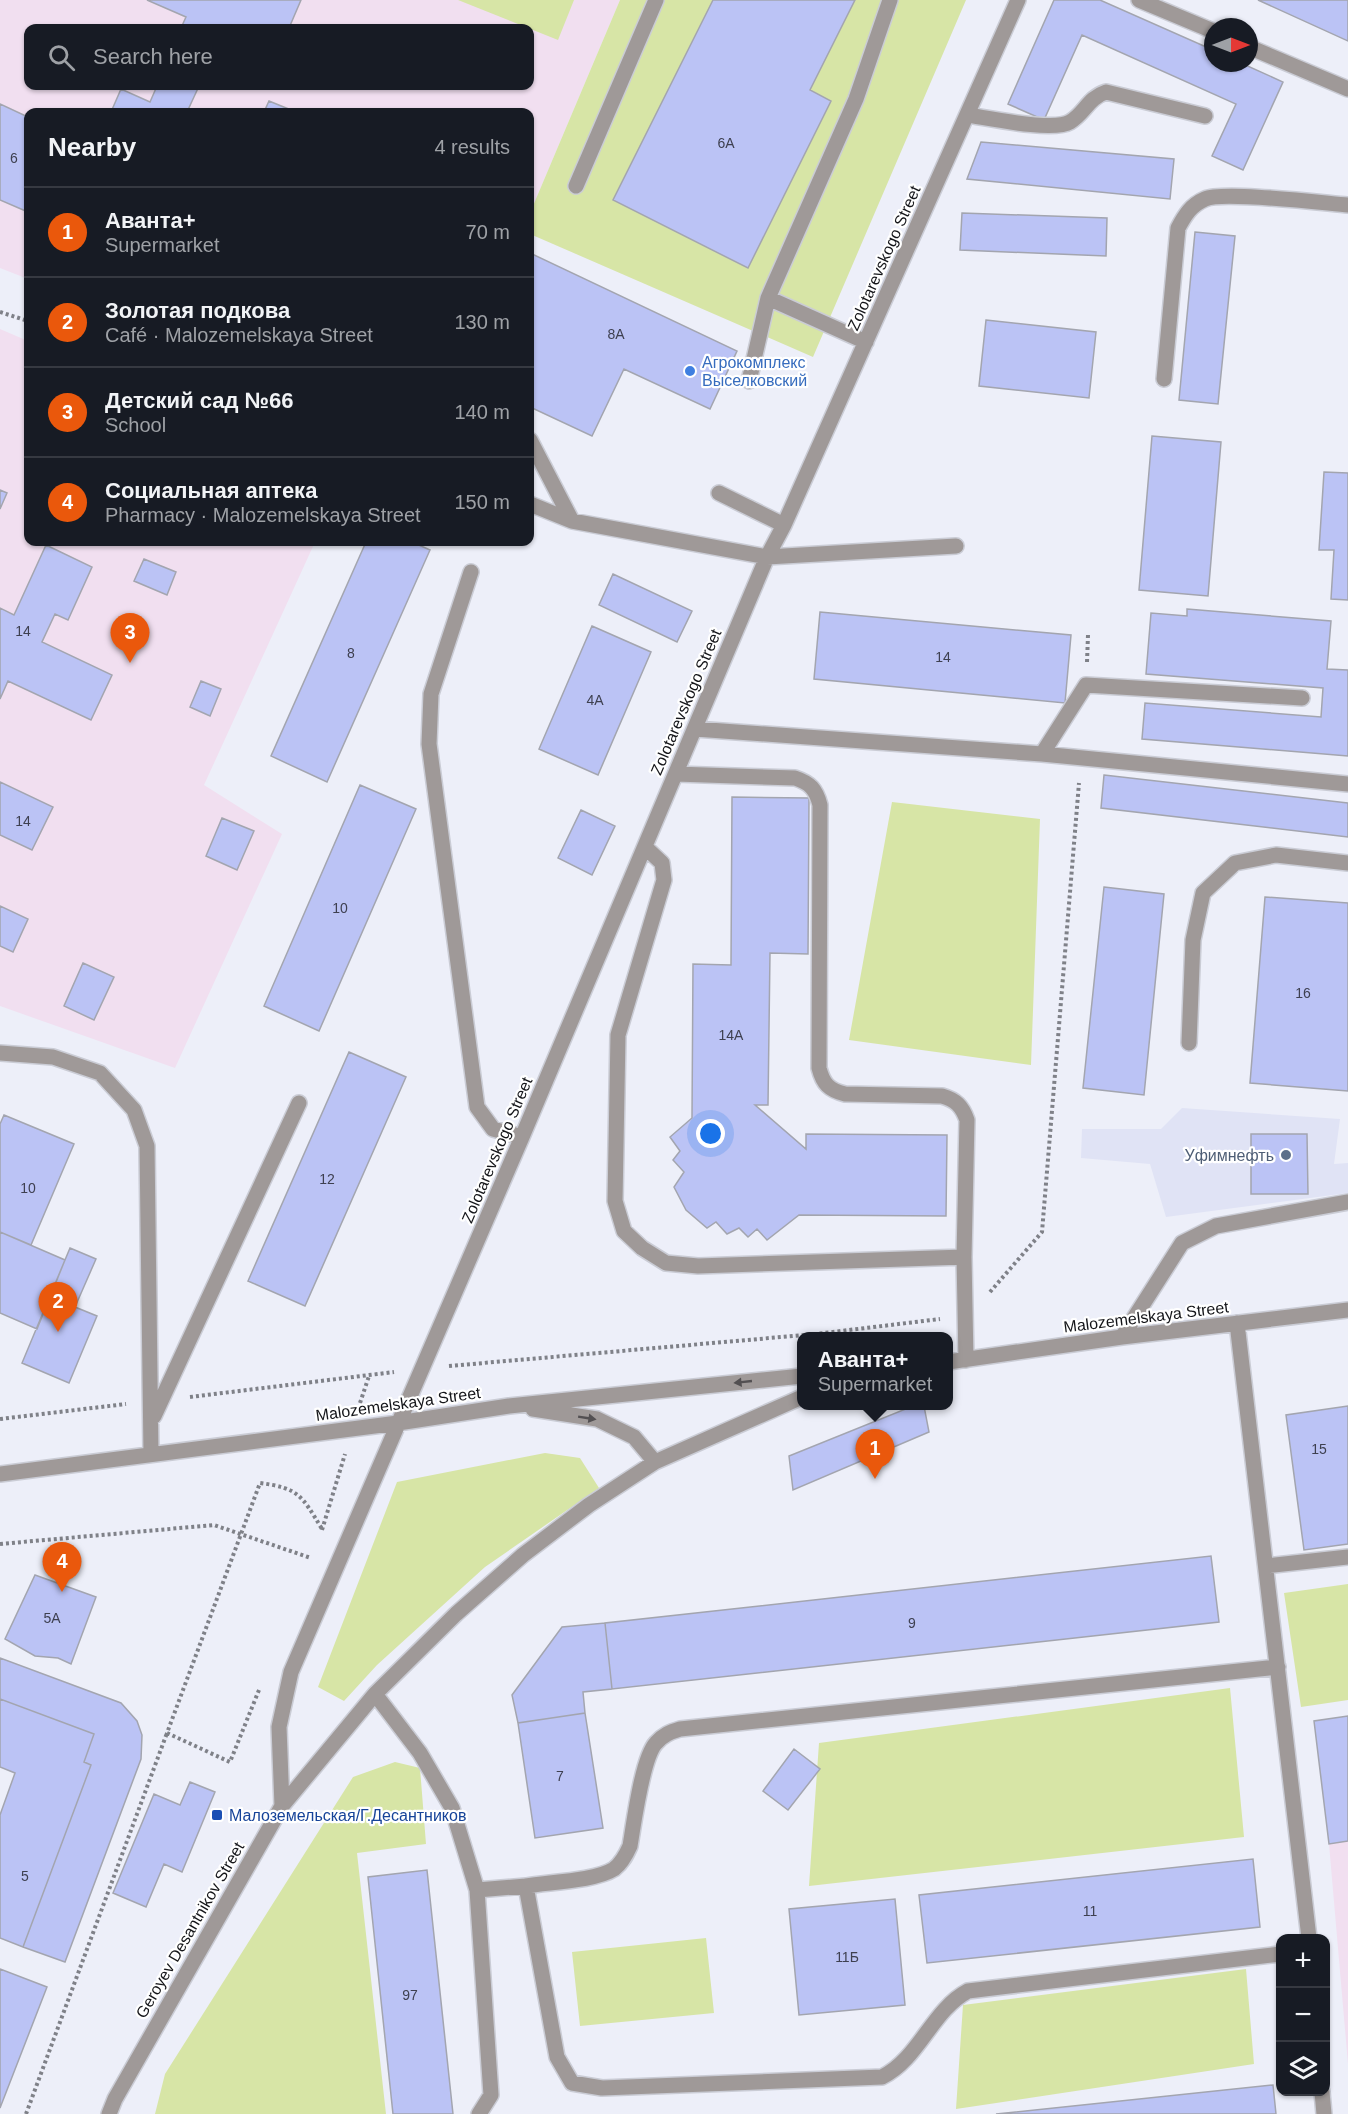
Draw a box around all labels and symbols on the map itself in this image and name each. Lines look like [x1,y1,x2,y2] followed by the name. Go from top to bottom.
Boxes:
[1204,18,1258,72] north arrow
[717,135,735,151] house number: 6А
[10,150,18,166] house number: 6
[844,183,924,333] street label: Zolotarevskogo Street
[607,326,625,342] house number: 8А
[702,354,807,389] place label: Агрокомплекс Выселковский
[683,364,697,378] marker: Агрокомплекс Выселковский
[110,614,150,663] pin: 3
[15,623,31,639] house number: 14
[648,626,725,777] street label: Zolotarevskogo Street
[347,645,355,661] house number: 8
[935,649,951,665] house number: 14
[586,692,604,708] house number: 4А
[15,813,31,829] house number: 14
[332,900,348,916] house number: 10
[1295,985,1311,1001] house number: 16
[719,1027,744,1043] house number: 14А
[459,1074,536,1225] street label: Zolotarevskogo Street
[696,1119,725,1148] your location
[1185,1147,1274,1164] place label: Уфимнефть
[1279,1148,1293,1162] marker: Уфимнефть
[319,1171,335,1187] house number: 12
[20,1180,36,1196] house number: 10
[38,1282,78,1332] pin: 2
[1062,1298,1230,1336] street label: Malozemelskaya Street
[734,1377,753,1387] one-way arrow
[314,1384,482,1424] street label: Malozemelskaya Street
[578,1413,597,1422] one-way arrow
[856,1430,894,1479] pin: 1
[1311,1441,1327,1457] house number: 15
[42,1542,82,1592] pin: 4
[43,1610,61,1626] house number: 5А
[908,1615,916,1631] house number: 9
[556,1768,564,1784] house number: 7
[229,1807,466,1824] place label: Малоземельская/Г.Десантников
[210,1808,224,1822] marker: Малоземельская/Г.Десантников
[133,1839,248,2021] street label: Geroyev Desantnikov Street
[21,1868,29,1884] house number: 5
[1083,1903,1097,1919] house number: 11
[835,1949,859,1965] house number: 11Б
[402,1987,418,2003] house number: 97

